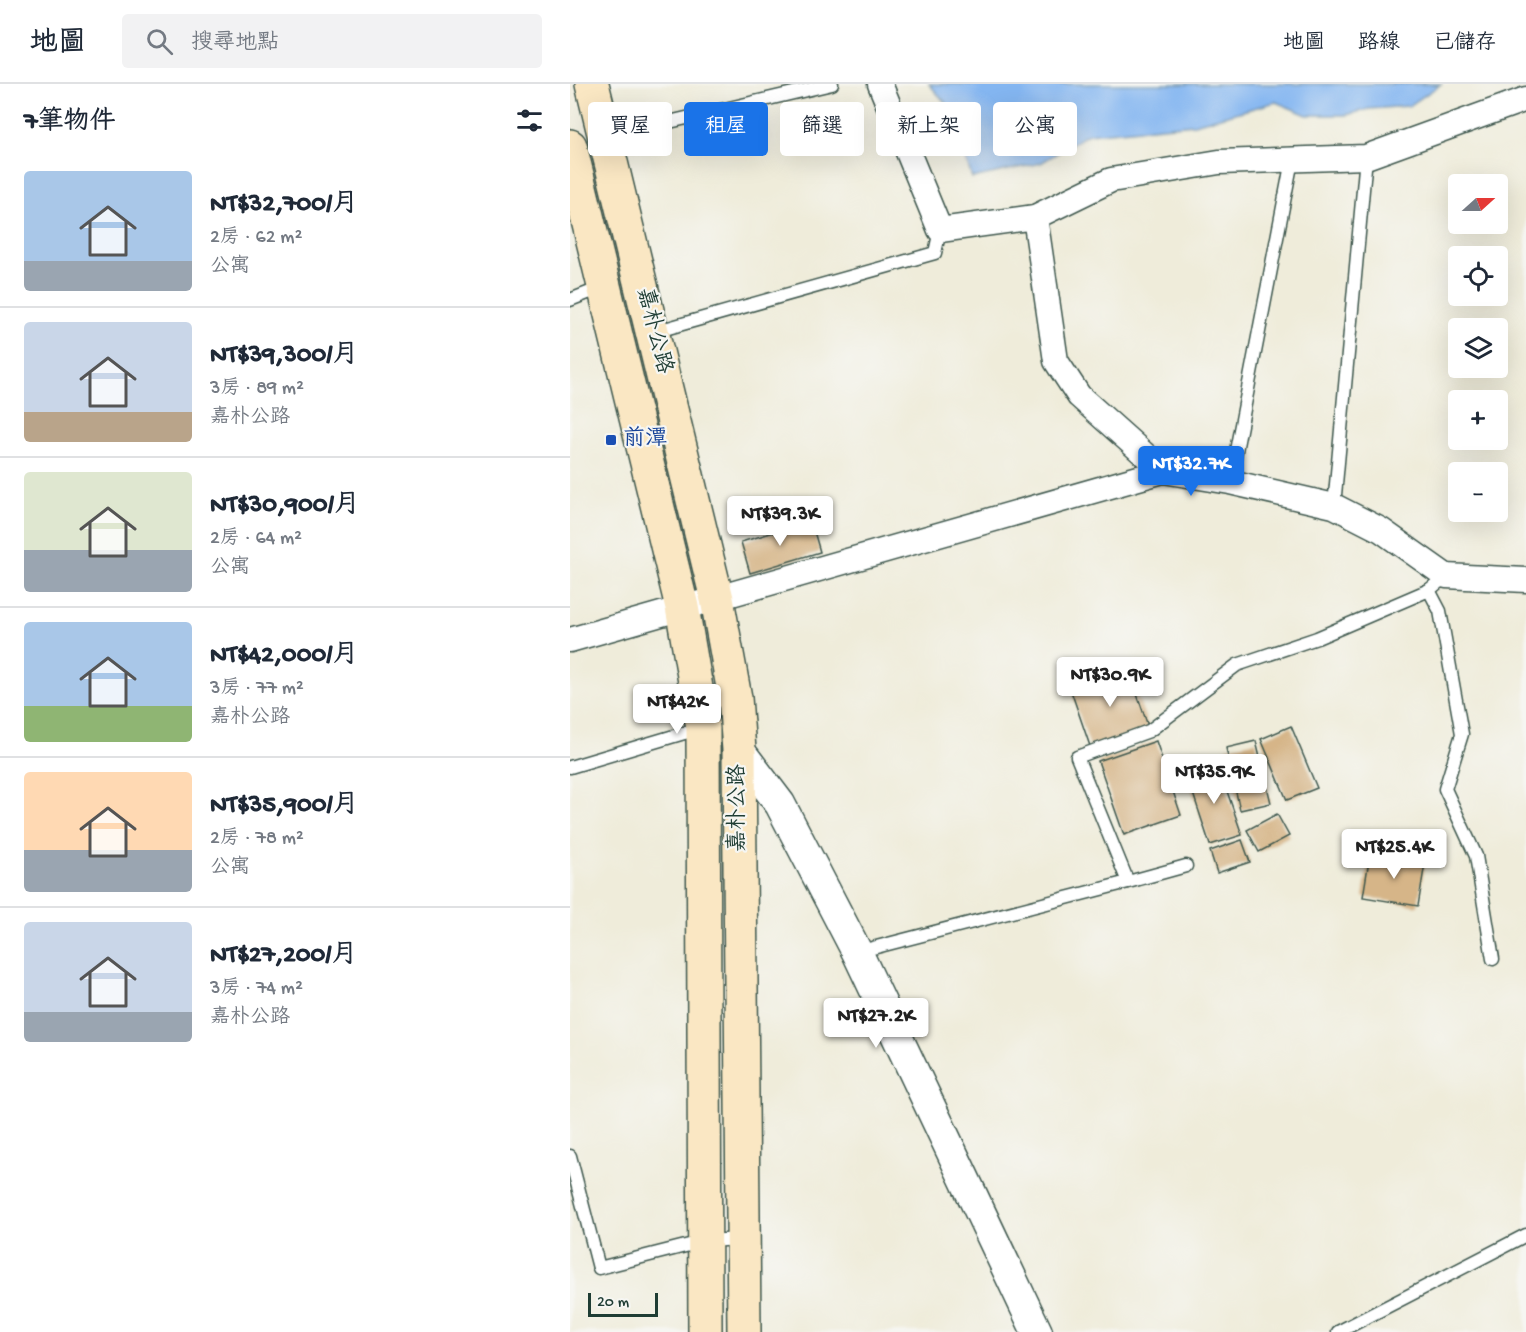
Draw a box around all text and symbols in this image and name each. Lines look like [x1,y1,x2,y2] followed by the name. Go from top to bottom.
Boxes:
[122,14,542,68] search box
[143,25,176,58] icon: search
[30,28,86,61] text: 地圖
[191,31,279,57] text: 搜尋地點
[1283,32,1325,57] text: 地圖
[1358,32,1400,57] text: 路線
[1433,32,1496,57] text: 已儲存
[588,102,672,156] chip: 買屋
[684,102,768,156] chip: 租屋
[780,102,864,156] chip: 篩選
[876,102,981,156] chip: 新上架
[993,102,1077,156] chip: 公寓
[513,104,546,137] icon: filters
[24,108,116,139] text: 7筆物件
[1448,174,1508,234] north arrow
[1448,174,1508,522] map controls
[210,190,358,221] text: NT$32,700/月
[72,195,144,267] icon: home
[210,227,302,250] text: 2房 · 62 m²
[1448,246,1508,306] button: locate
[210,256,250,279] text: 公寓
[630,285,678,377] street label: 嘉朴公路
[1448,318,1508,378] button: layers
[210,341,359,372] text: NT$39,300/月
[72,346,144,418] icon: home
[210,378,304,401] text: 3房 · 89 m²
[1448,390,1508,450] button: +
[210,407,290,430] text: 嘉朴公路
[623,425,667,453] place label: 前潭
[604,433,618,447] marker: 前潭
[1129,446,1253,497] pin: NT$32.7K
[1152,454,1230,477] text: NT$32.7K
[1448,462,1508,522] button: −
[210,491,360,522] text: NT$30,900/月
[72,496,144,568] icon: home
[718,496,842,547] pin: NT$39.3K
[741,504,819,527] text: NT$39.3K
[210,528,302,551] text: 2房 · 64 m²
[210,557,250,580] text: 公寓
[210,641,358,672] text: NT$42,000/月
[72,646,144,718] icon: home
[1048,657,1172,708] pin: NT$30.9K
[1071,665,1149,688] text: NT$30.9K
[210,678,304,701] text: 3房 · 77 m²
[628,684,726,735] pin: NT$42K
[647,692,707,715] text: NT$42K
[210,707,290,730] text: 嘉朴公路
[1152,754,1276,805] pin: NT$35.9K
[1175,762,1253,785] text: NT$35.9K
[724,764,752,852] street label: 嘉朴公路
[210,791,359,822] text: NT$35,900/月
[72,796,144,868] icon: home
[210,828,304,851] text: 2房 · 78 m²
[1332,829,1456,880] pin: NT$25.4K
[1356,837,1432,860] text: NT$25.4K
[210,857,250,880] text: 公寓
[210,941,358,972] text: NT$27,200/月
[72,946,144,1018] icon: home
[210,978,303,1001] text: 3房 · 74 m²
[814,998,938,1049] pin: NT$27.2K
[837,1006,915,1029] text: NT$27.2K
[210,1007,290,1030] text: 嘉朴公路
[588,1290,658,1318] scale bar
[597,1294,629,1313] text: 20 m

